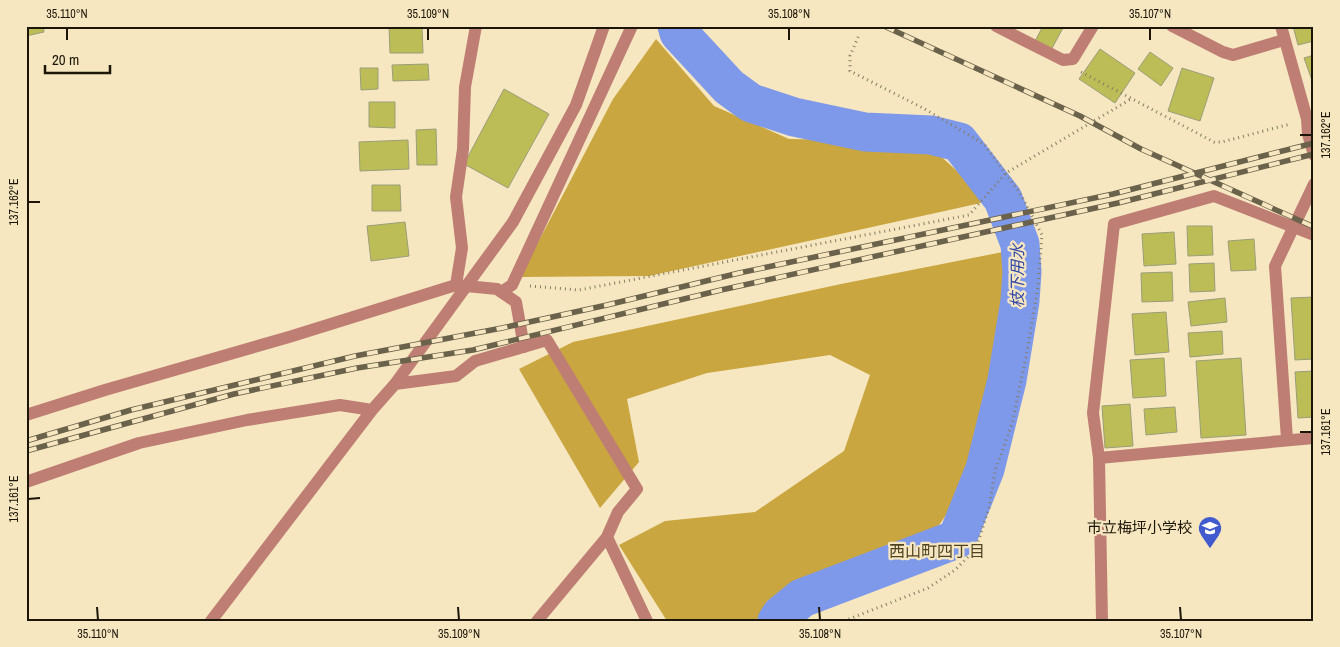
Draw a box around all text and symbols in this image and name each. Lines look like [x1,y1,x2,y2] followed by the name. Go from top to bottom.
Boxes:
[46,6,88,22] text: 35.110°N
[407,6,449,22] text: 35.109°N
[768,6,810,22] text: 35.108°N
[1129,6,1171,22] text: 35.107°N
[45,42,110,74] scale bar
[52,49,79,70] text: 20 m
[1318,112,1334,158] text: 137.162°E
[6,179,22,225] text: 137.162°E
[1006,242,1028,308] water label: 枝下用水
[1318,409,1334,455] text: 137.161°E
[6,476,22,522] text: 137.161°E
[1197,515,1223,549] school or university icon: 市立梅坪小学校
[1087,517,1192,538] place label: 市立梅坪小学校
[889,540,985,562] district label: 西山町四丁目
[77,626,119,642] text: 35.110°N
[438,626,480,642] text: 35.109°N
[799,626,841,642] text: 35.108°N
[1160,626,1202,642] text: 35.107°N

